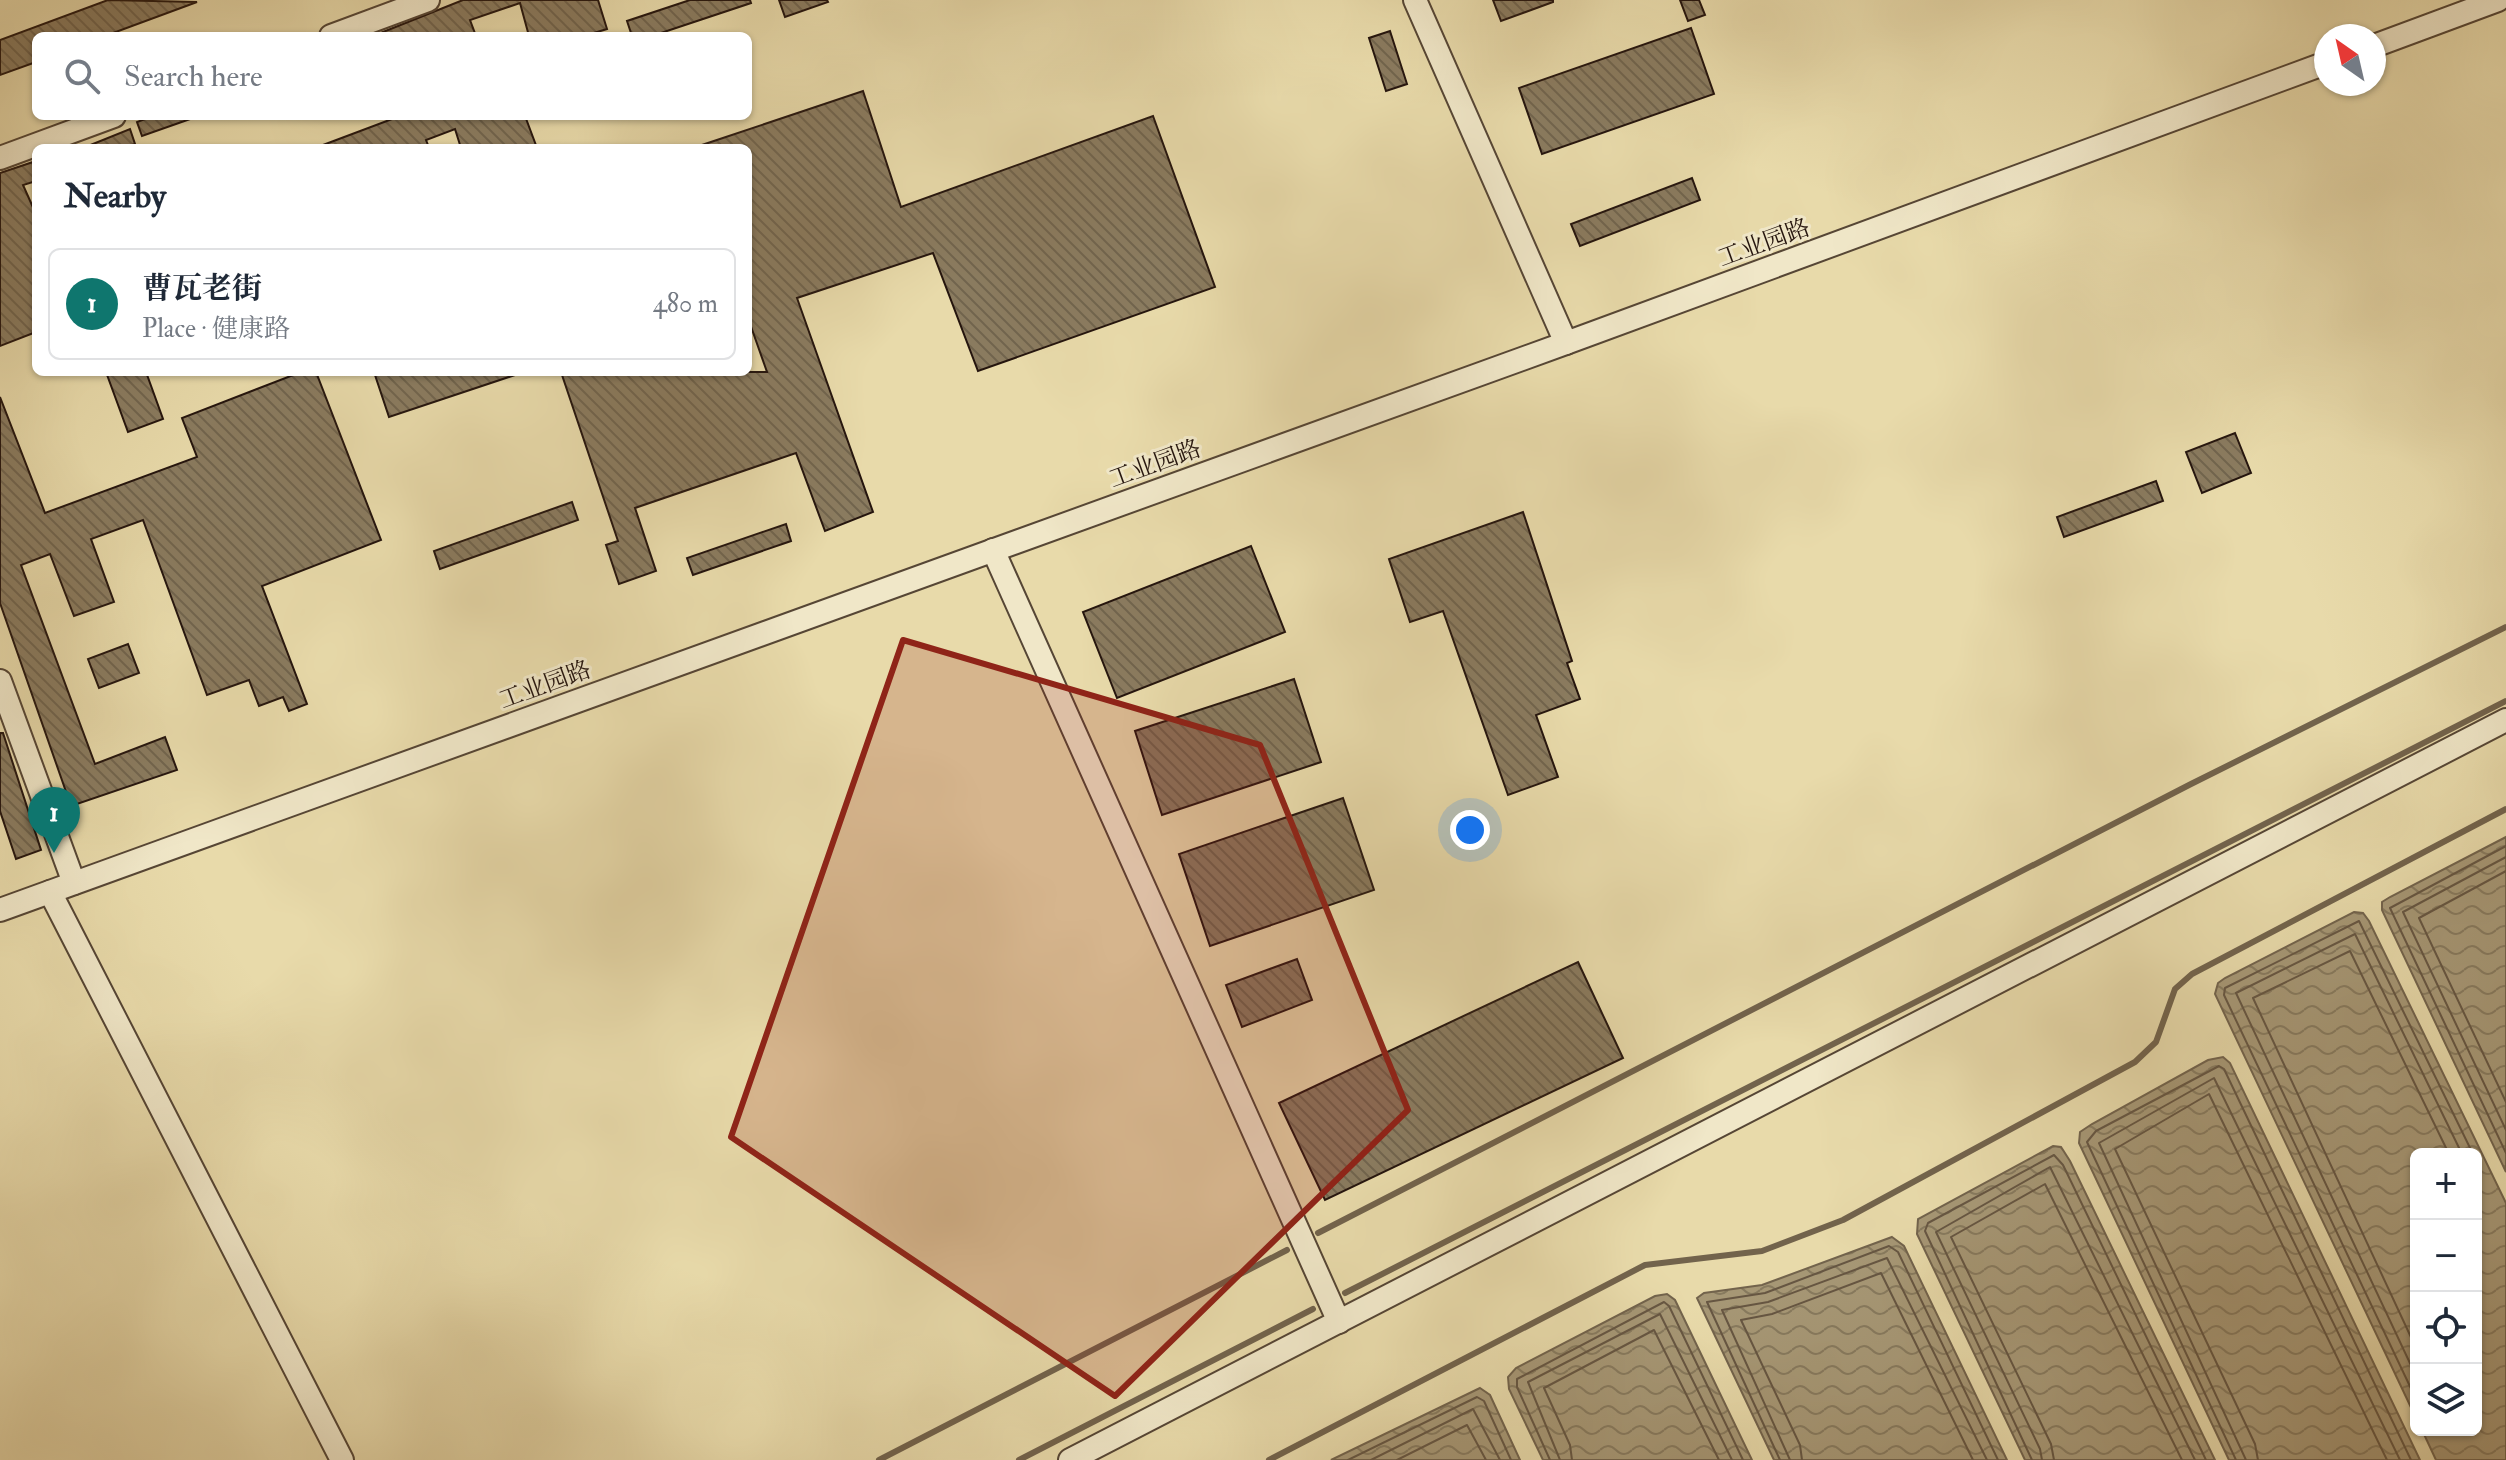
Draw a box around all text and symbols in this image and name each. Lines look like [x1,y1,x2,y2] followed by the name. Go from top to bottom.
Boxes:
[2314,24,2386,96] north arrow
[32,32,752,120] search box
[60,54,104,98] icon: search
[124,58,263,95] text: Search here
[64,175,166,218] text: Nearby
[1714,212,1814,274] street label: 工业园路
[142,270,262,307] text: 曹瓦老街
[87,288,97,320] text: 1
[653,288,718,320] text: 480 m
[142,313,290,345] text: Place · 健康路
[1105,433,1205,495] street label: 工业园路
[495,654,595,716] street label: 工业园路
[28,787,80,853] pin: 1
[1450,810,1490,850] your location
[2410,1148,2482,1436] map controls
[2410,1148,2482,1220] button: +
[2410,1220,2482,1292] button: −
[2410,1292,2482,1364] button: locate
[2410,1364,2482,1436] button: layers

